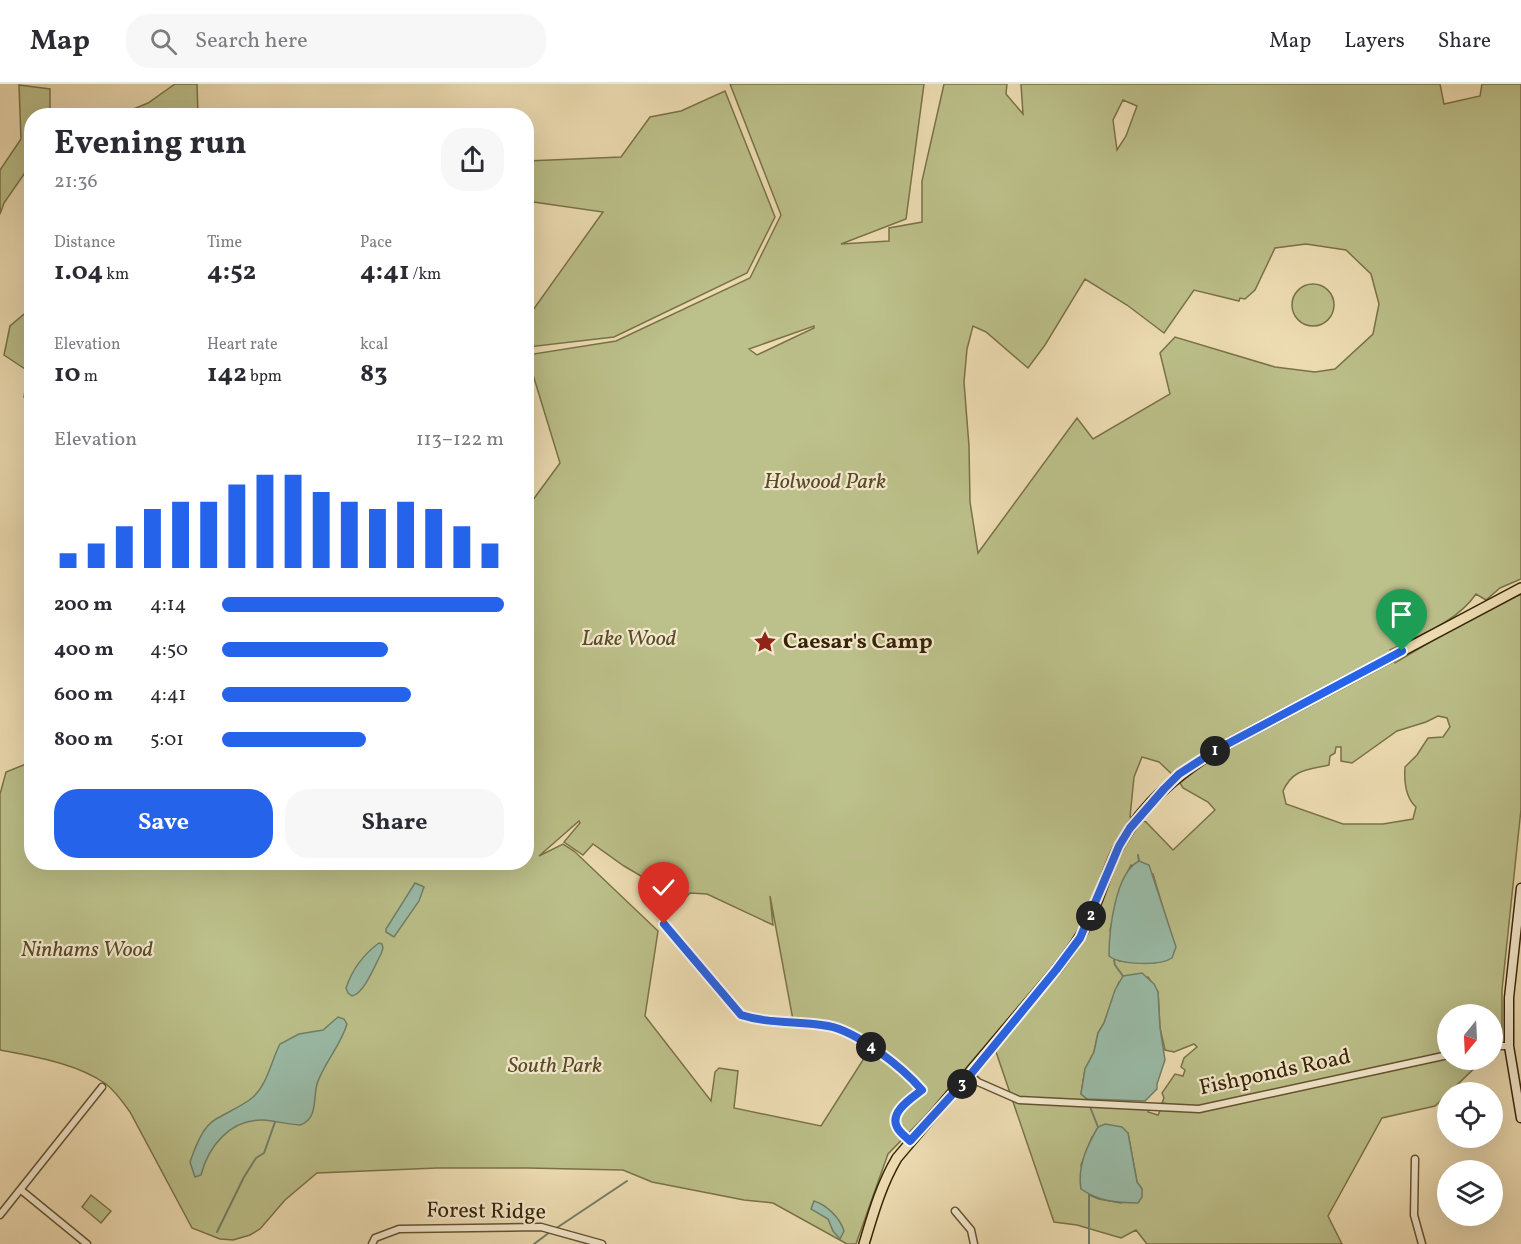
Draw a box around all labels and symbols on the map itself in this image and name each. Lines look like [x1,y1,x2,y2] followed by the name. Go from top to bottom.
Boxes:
[764,467,886,498] park label: Holwood Park
[1376,589,1427,651] pin
[582,624,677,655] park label: Lake Wood
[783,627,933,658] place label: Caesar's Camp
[752,629,778,655] place icon: Caesar's Camp
[1200,736,1230,766] pin: 1
[638,862,689,924] pin
[1076,901,1106,931] pin: 2
[21,935,154,966] park label: Ninhams Wood
[1437,1004,1503,1070] north arrow
[856,1032,886,1062] pin: 4
[1196,1042,1354,1104] street label: Fishponds Road
[508,1051,602,1082] park label: South Park
[947,1069,977,1099] pin: 3
[426,1195,546,1229] street label: Forest Ridge

